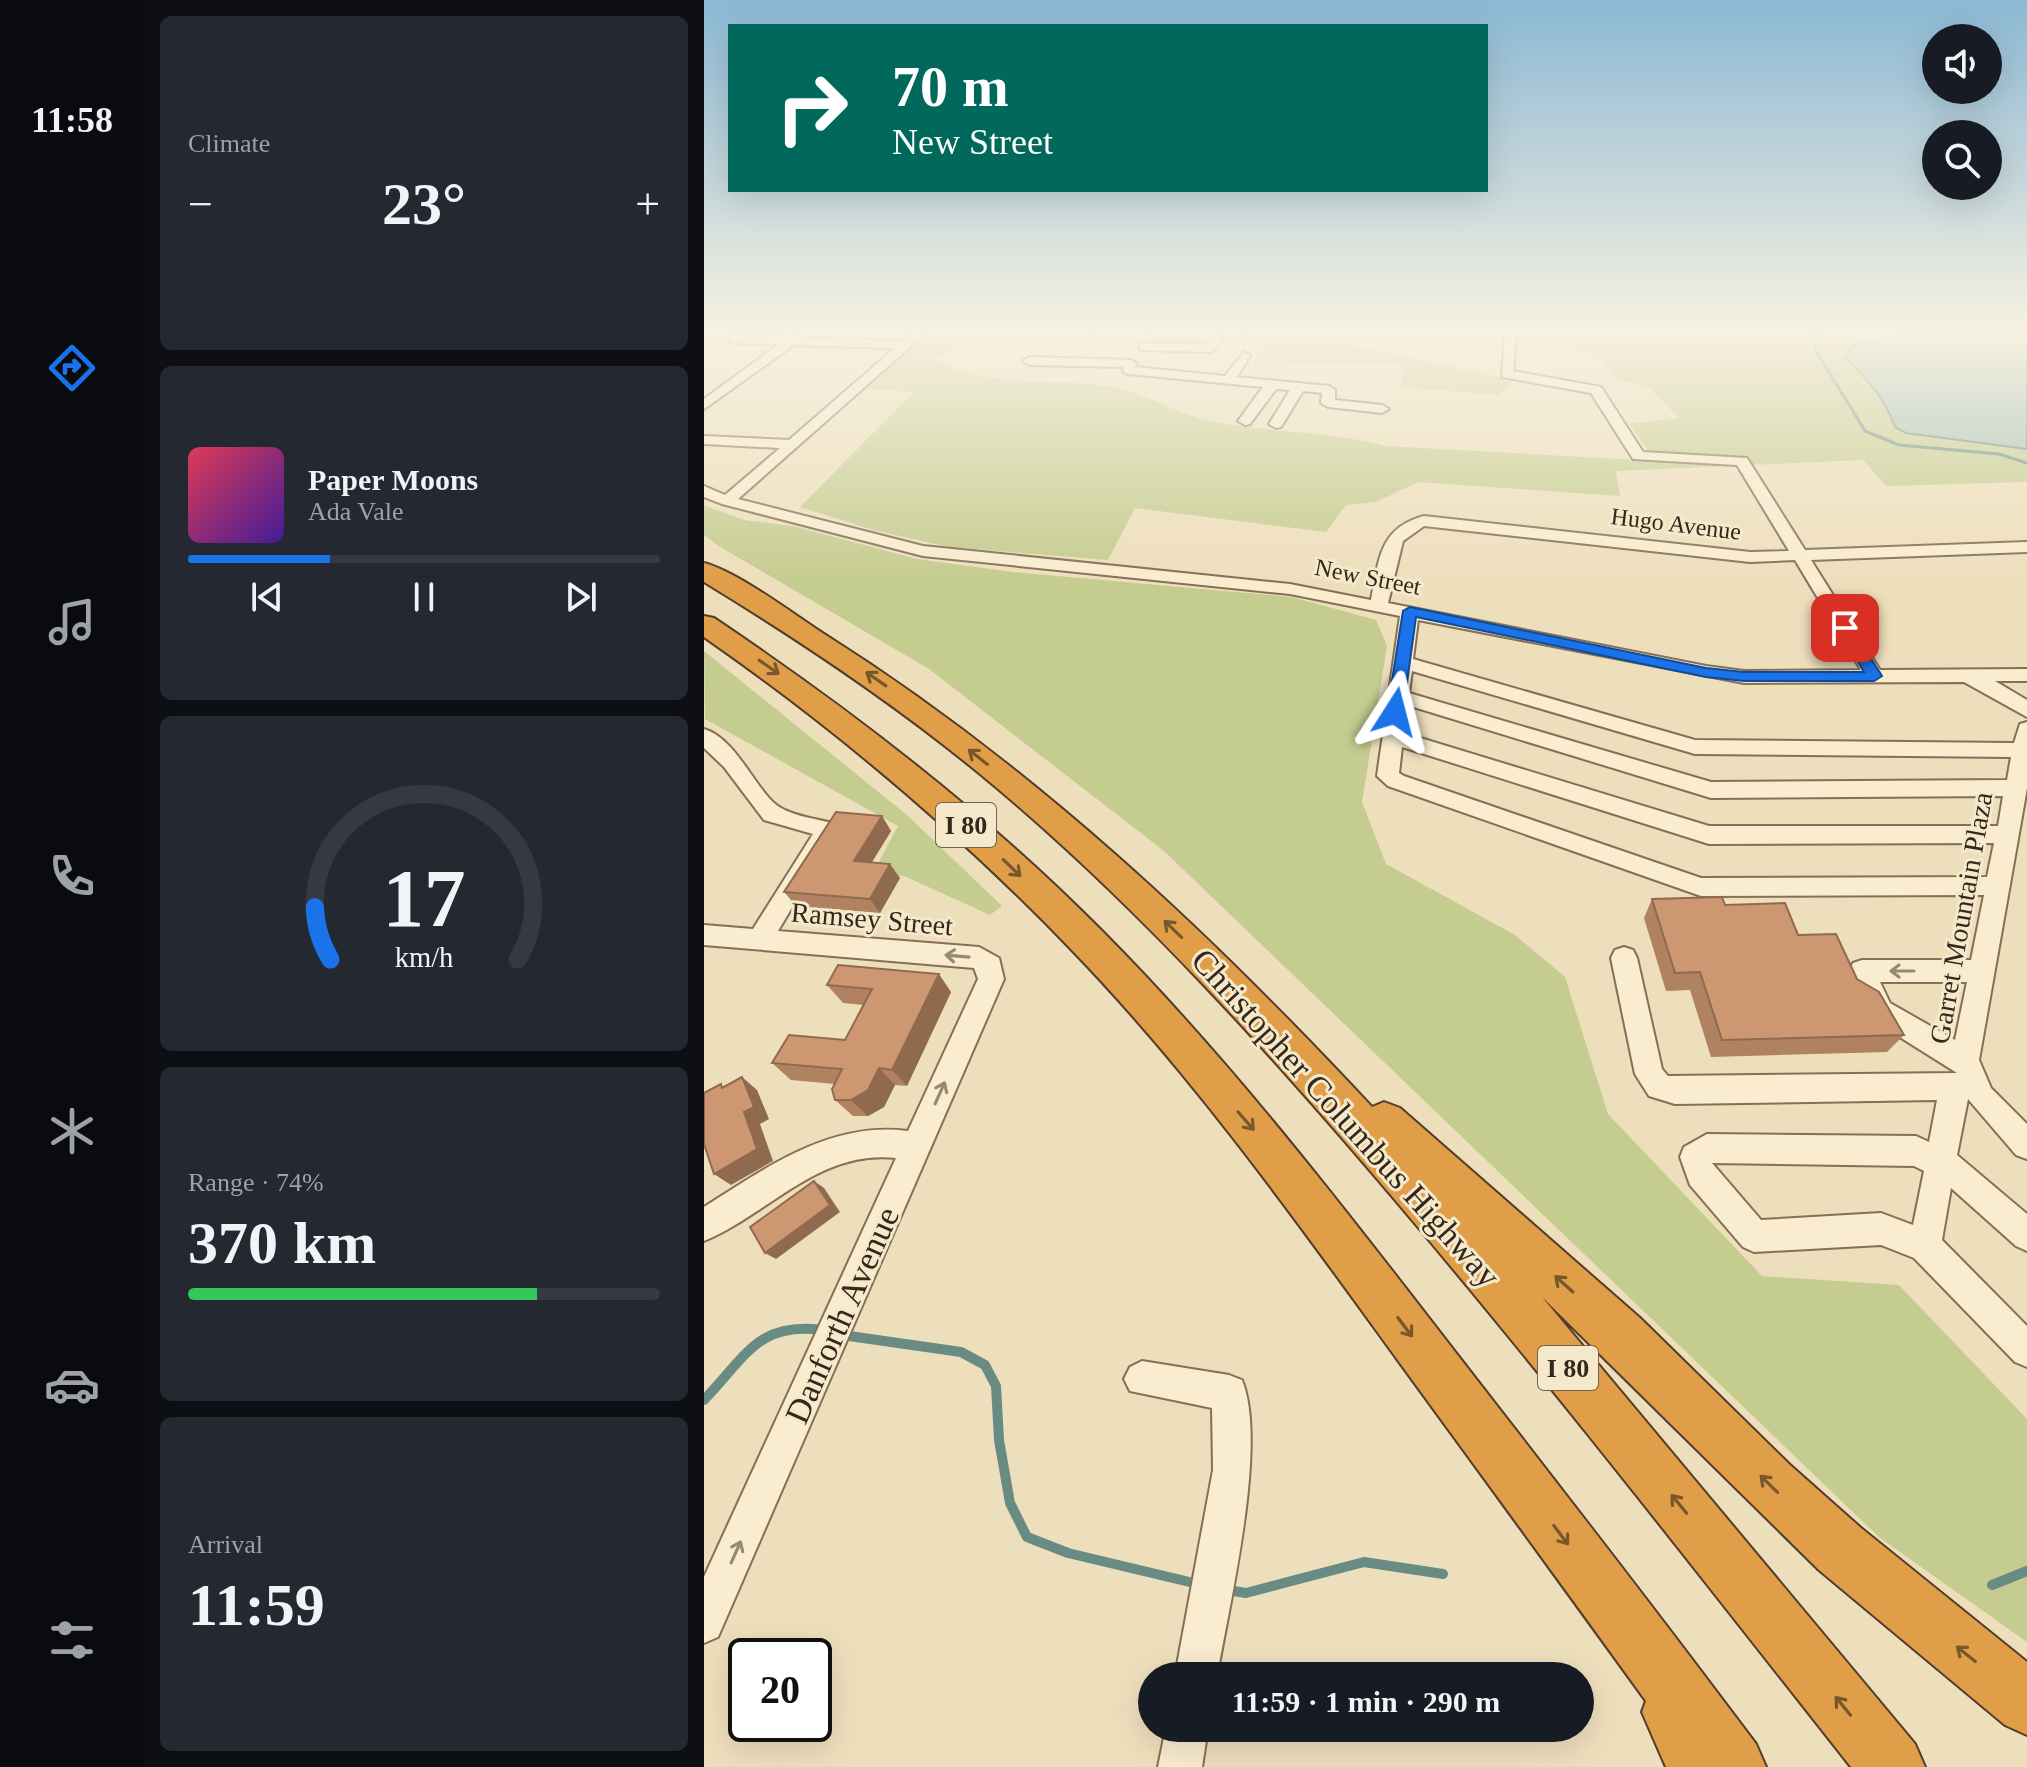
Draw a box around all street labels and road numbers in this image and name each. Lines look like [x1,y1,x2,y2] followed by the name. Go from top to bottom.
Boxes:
[1609,503,1743,545] street label: Hugo Avenue
[1313,554,1423,600] street label: New Street
[1924,789,1999,1046] street label: Garret Mountain Plaza
[936,803,996,847] road number: I 80
[790,896,955,942] street label: Ramsey Street
[1184,941,1508,1295] street label: Christopher Columbus Highway
[778,1201,906,1429] street label: Danforth Avenue
[1538,1346,1598,1390] road number: I 80

